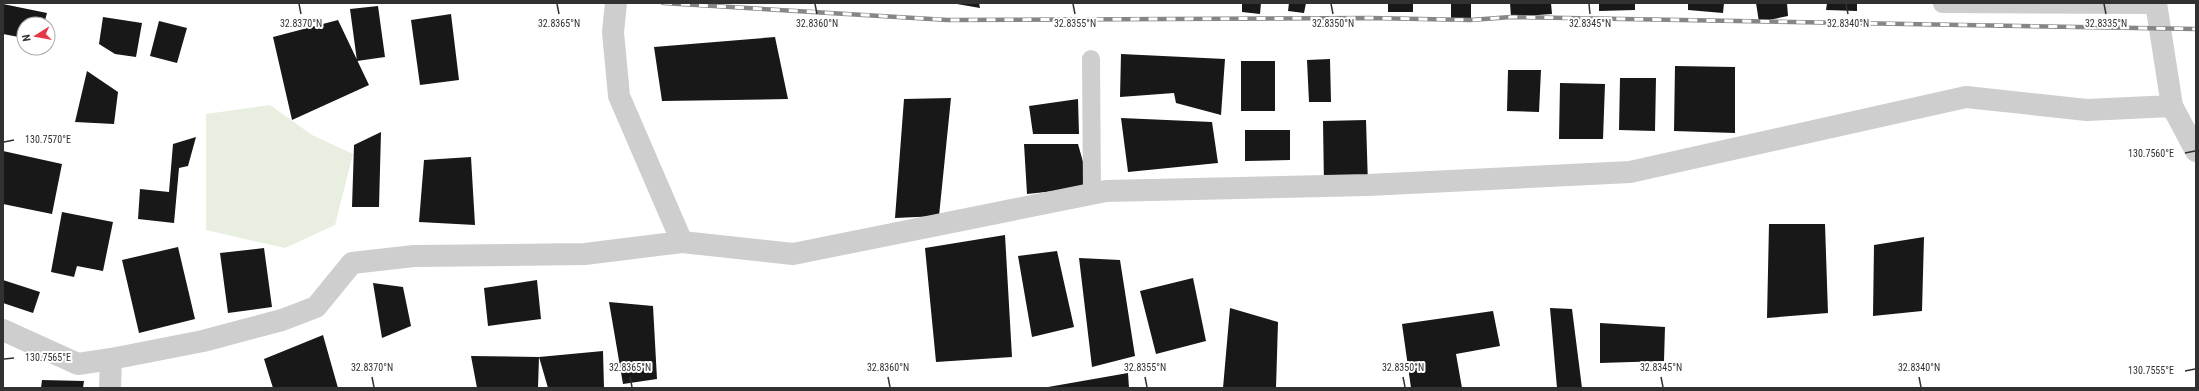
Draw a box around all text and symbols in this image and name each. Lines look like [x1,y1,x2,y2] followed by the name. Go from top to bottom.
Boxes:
[16,16,56,56] north arrow
[280,18,322,29] text: 32.8370°N
[538,18,580,29] text: 32.8365°N
[796,18,838,29] text: 32.8360°N
[1054,18,1096,29] text: 32.8355°N
[1312,18,1354,29] text: 32.8350°N
[1569,18,1611,29] text: 32.8345°N
[1827,18,1869,29] text: 32.8340°N
[2085,18,2127,29] text: 32.8335°N
[20,33,34,42] text: N
[25,134,71,145] text: 130.7570°E
[2128,148,2174,159] text: 130.7560°E
[25,352,71,363] text: 130.7565°E
[351,362,393,373] text: 32.8370°N
[609,362,651,373] text: 32.8365°N
[867,362,909,373] text: 32.8360°N
[1124,362,1166,373] text: 32.8355°N
[1382,362,1424,373] text: 32.8350°N
[1640,362,1682,373] text: 32.8345°N
[1898,362,1940,373] text: 32.8340°N
[2128,365,2174,376] text: 130.7555°E

